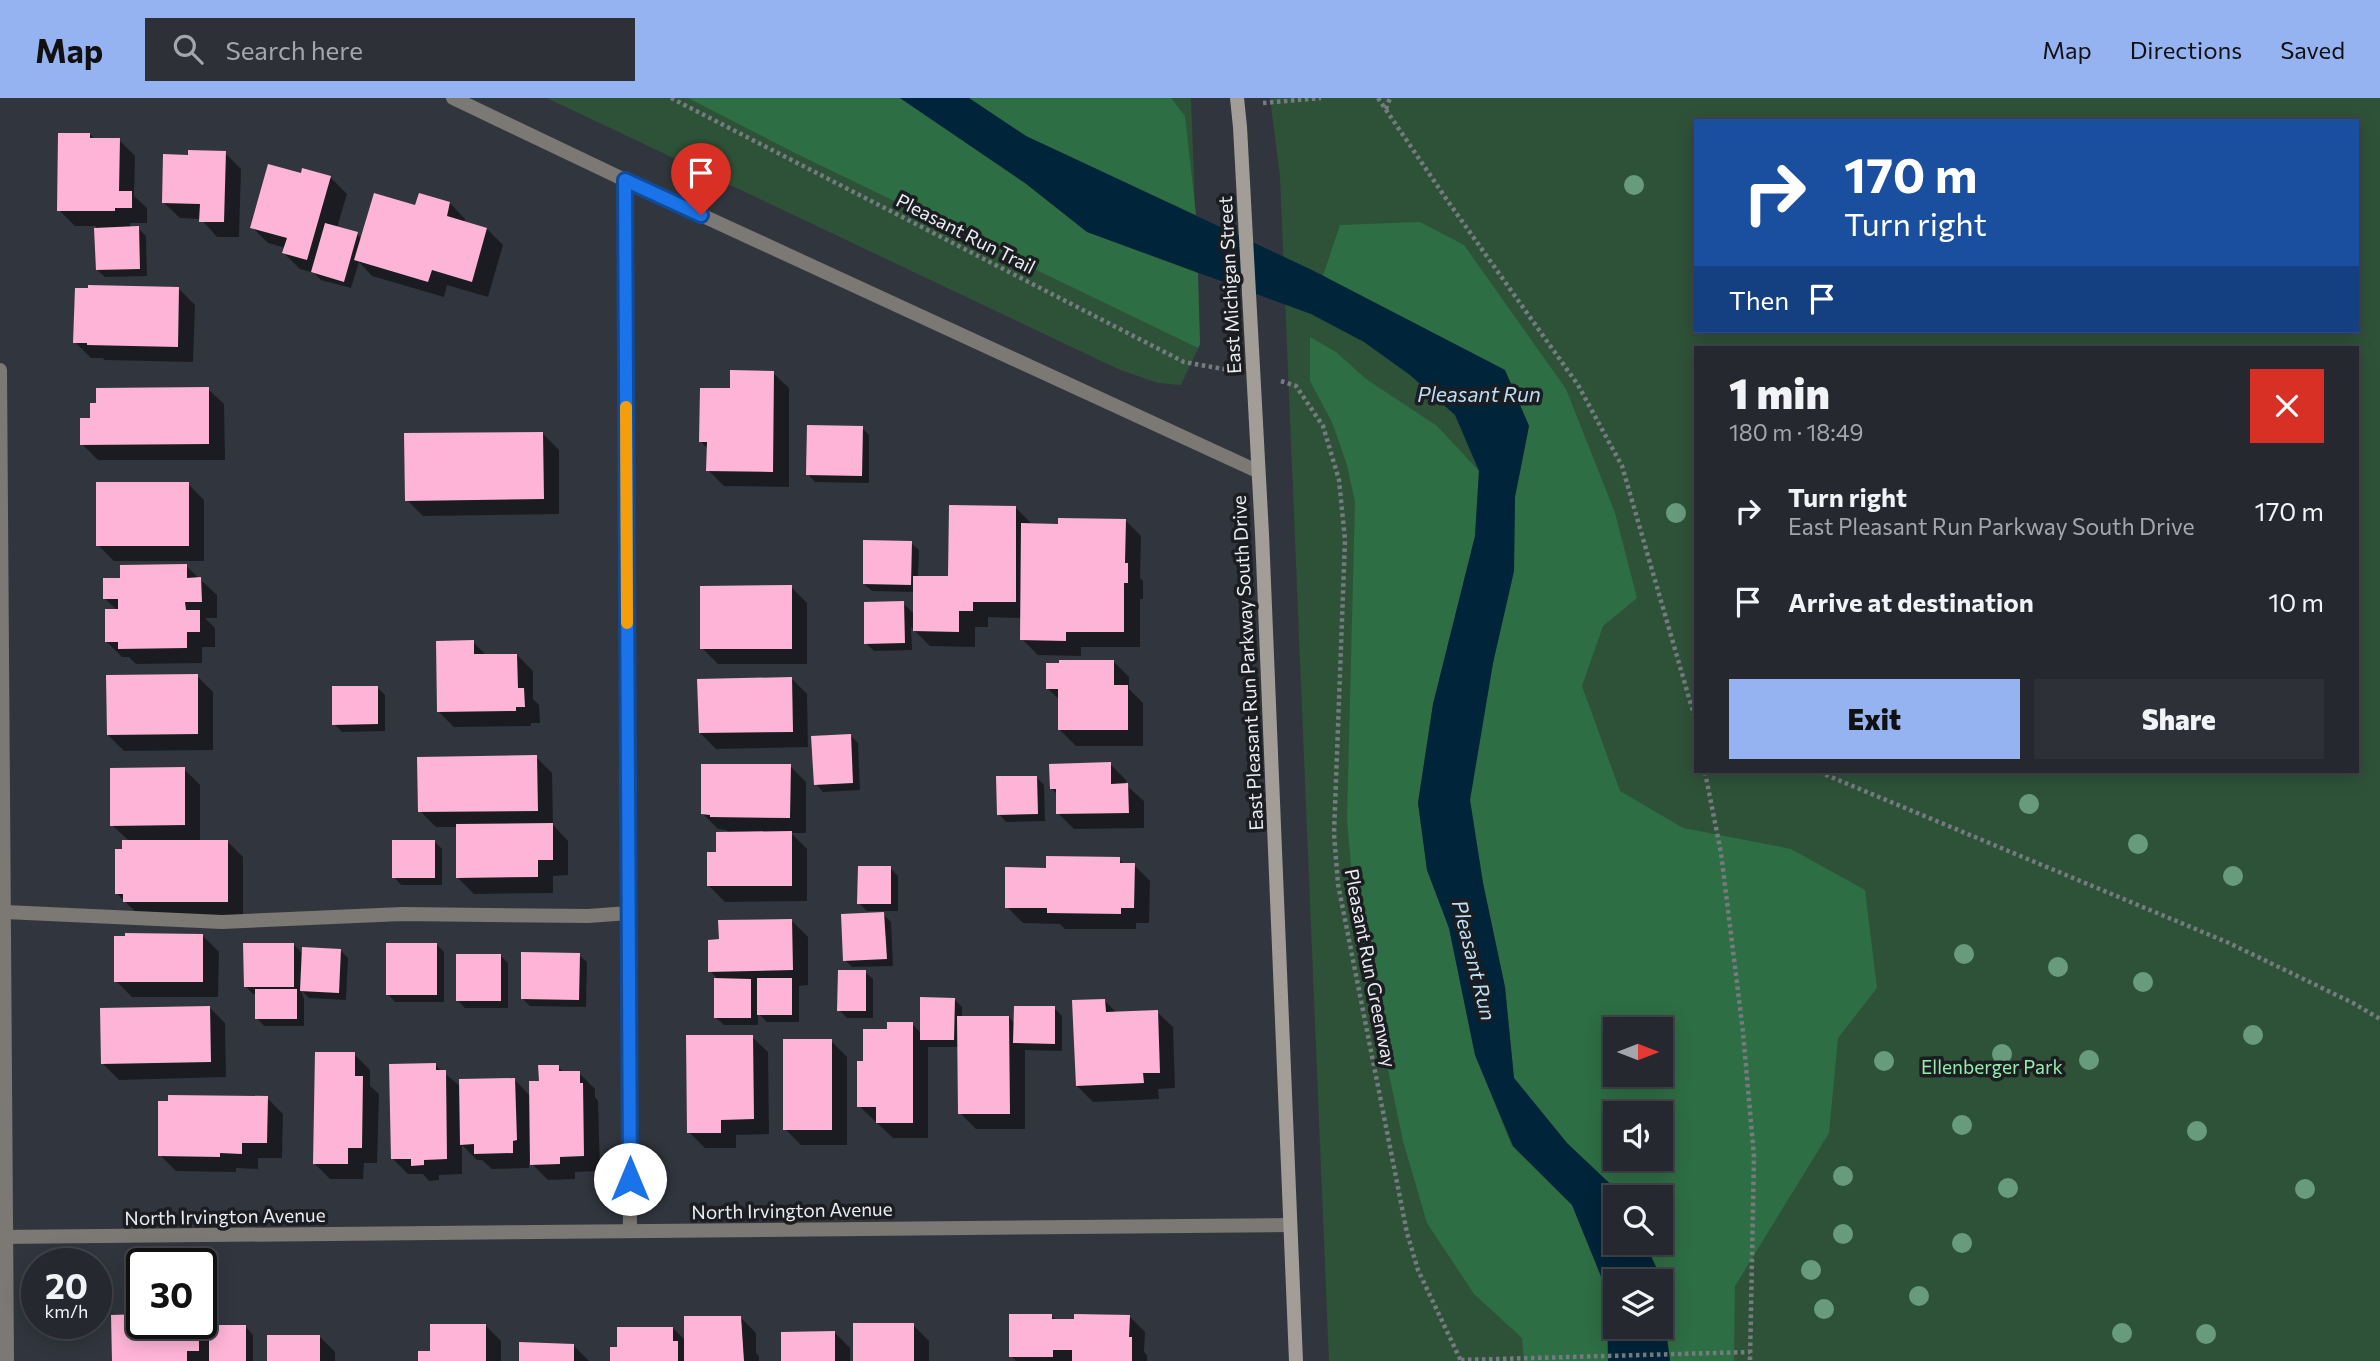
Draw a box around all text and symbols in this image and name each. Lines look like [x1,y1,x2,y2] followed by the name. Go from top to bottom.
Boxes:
[145,18,635,81] search box
[35,29,103,70] text: Map
[169,30,207,68] icon: search
[225,34,363,65] text: Search here
[2042,35,2092,64] text: Map
[2130,35,2242,64] text: Directions
[2280,35,2345,64] text: Saved
[671,143,731,215] pin
[1844,143,1977,203] text: 170 m
[1729,147,1820,238] icon: right
[682,154,720,192] icon: arrive
[893,188,1039,278] street label: Pleasant Run Trail
[1213,195,1245,374] street label: East Michigan Street
[1844,203,1987,243] text: Turn right
[1803,280,1841,318] icon: arrive
[1729,284,1789,315] text: Then
[1729,366,1830,418] text: 1 min
[2250,369,2324,443] button: close
[1417,381,1541,406] water label: Pleasant Run
[1729,418,1864,446] text: 180 m · 18:49
[1788,481,1907,512] text: Turn right
[1729,492,1767,530] icon: right
[1227,495,1267,831] street label: East Pleasant Run Parkway South Drive
[2255,495,2324,526] text: 170 m
[1788,512,2195,540] text: East Pleasant Run Parkway South Drive
[1729,583,1767,621] icon: arrive
[1788,586,2034,617] text: Arrive at destination
[2268,586,2324,617] text: 10 m
[1729,679,2020,759] button: Exit
[2034,679,2324,759] button: Share
[1340,867,1402,1069] street label: Pleasant Run Greenway
[1448,897,1502,1023] water label: Pleasant Run
[1603,1017,1673,1087] north arrow
[1603,1017,1673,1339] map controls
[1921,1055,2063,1078] park label: Ellenberger Park
[1603,1101,1673,1171] button: sound
[593,1142,667,1216] position arrow
[1603,1185,1673,1255] button: search
[691,1197,893,1223] street label: North Irvington Avenue
[124,1203,326,1229] street label: North Irvington Avenue
[126,1248,217,1339] speed limit sign: 30
[45,1263,88,1306] text: 20
[1603,1269,1673,1339] button: layers
[45,1300,88,1322] text: km/h

